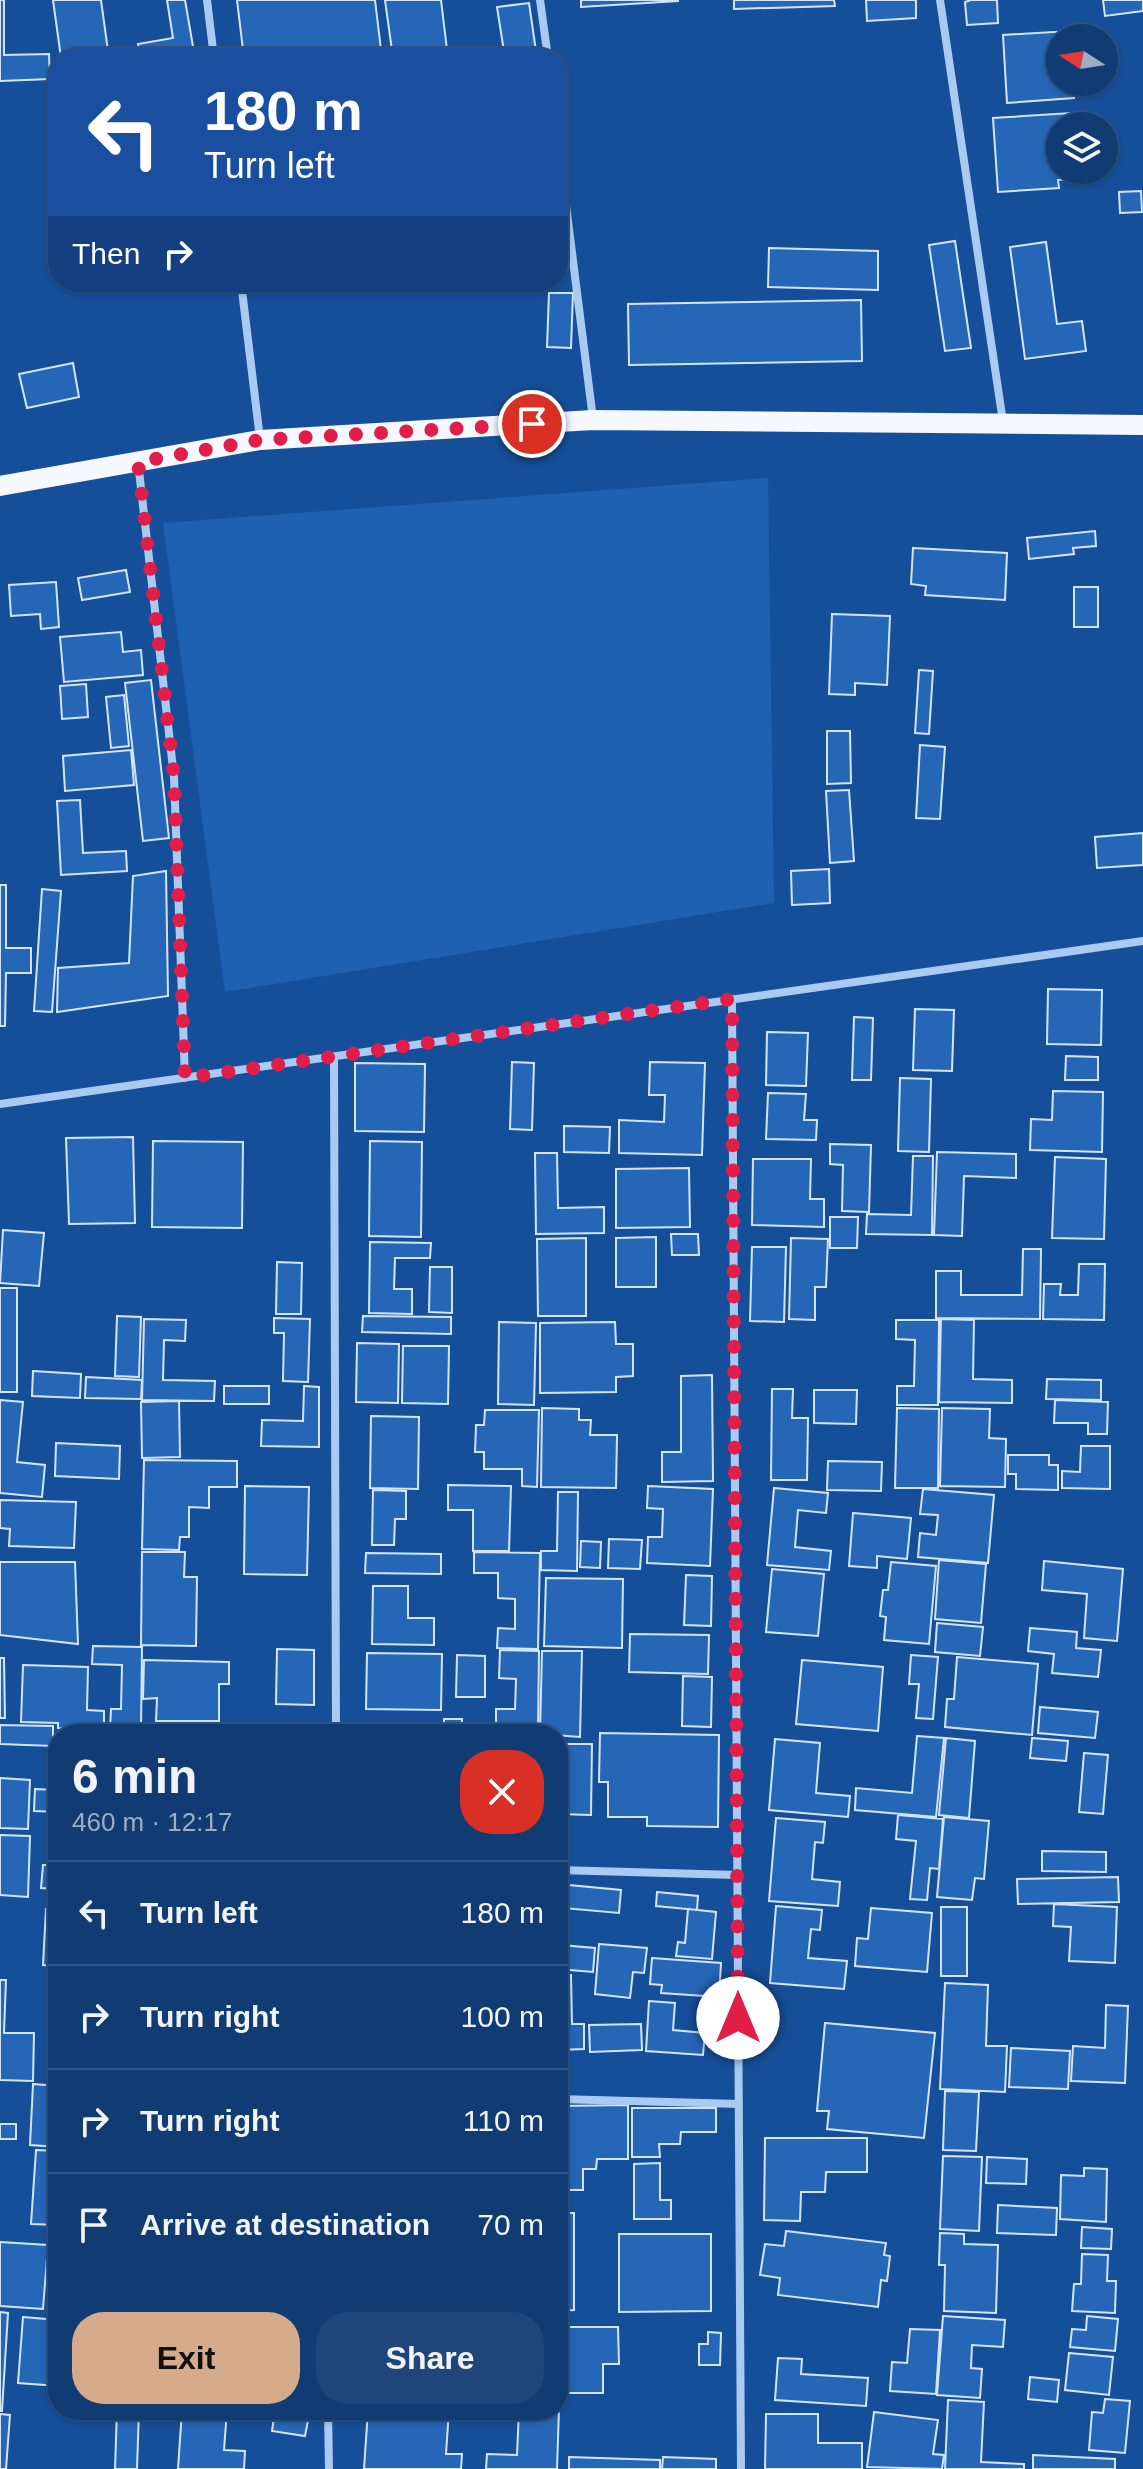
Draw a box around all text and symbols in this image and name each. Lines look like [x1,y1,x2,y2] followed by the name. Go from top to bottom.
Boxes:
[1046,24,1118,96] north arrow
[1046,24,1118,184] map controls
[204,79,363,142] text: 180 m
[72,80,176,184] icon: left
[1046,112,1118,184] button: layers
[204,145,335,186] text: Turn left
[156,232,200,276] icon: right
[72,237,140,270] text: Then
[498,390,566,458] pin
[510,402,554,446] icon: arrive
[72,1750,197,1803] text: 6 min
[460,1750,544,1834] button: close
[72,1807,232,1837] text: 460 m · 12:17
[72,1891,116,1935] icon: left
[140,1896,258,1929] text: Turn left
[461,1896,544,1929] text: 180 m
[696,1976,780,2060] position arrow
[72,1995,116,2039] icon: right
[140,2000,279,2033] text: Turn right
[461,2000,544,2033] text: 100 m
[72,2099,116,2143] icon: right
[140,2104,279,2137] text: Turn right
[463,2104,544,2137] text: 110 m
[72,2203,116,2247] icon: arrive
[140,2208,430,2241] text: Arrive at destination
[477,2208,544,2241] text: 70 m
[72,2312,300,2404] button: Exit
[316,2312,544,2404] button: Share

